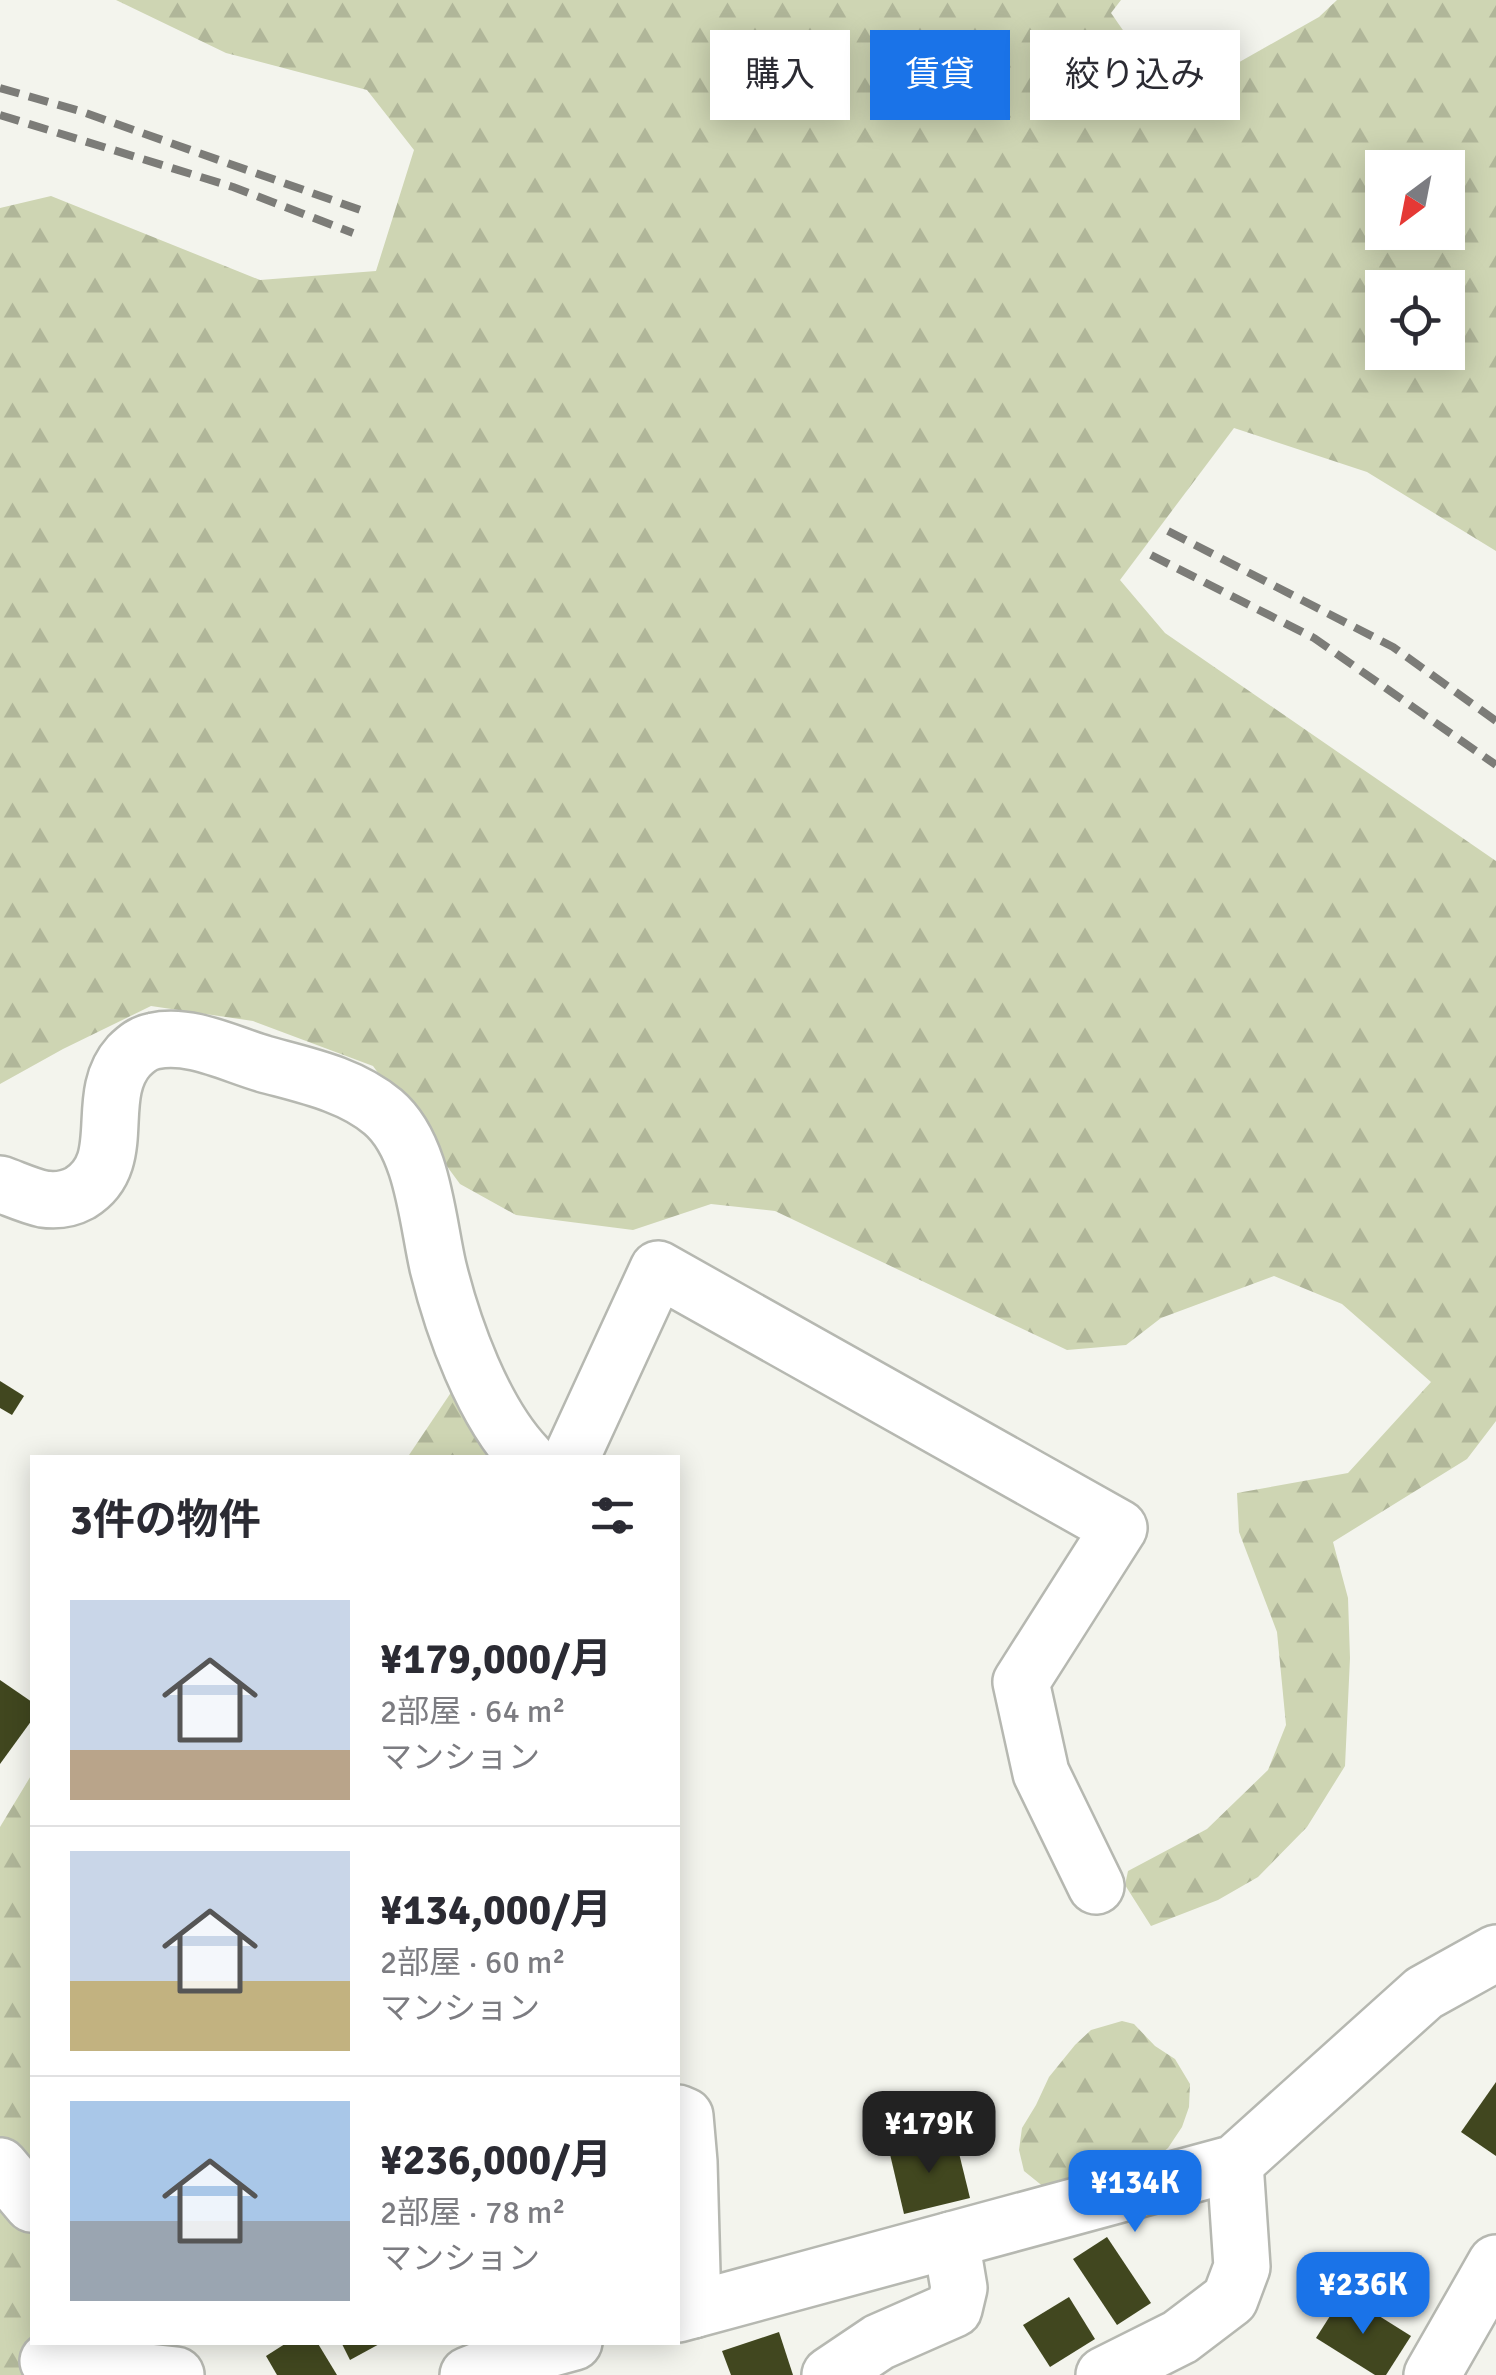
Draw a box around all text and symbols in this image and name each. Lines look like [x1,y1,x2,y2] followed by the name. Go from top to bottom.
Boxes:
[710,30,850,120] chip: 購入
[870,30,1010,120] chip: 賃貸
[1030,30,1240,120] chip: 絞り込み
[1365,150,1465,250] north arrow
[1365,150,1465,370] map controls
[1365,270,1465,370] button: locate
[585,1488,640,1543] icon: filters
[70,1495,261,1546] text: 3件の物件
[380,1634,612,1685] text: ¥179,000/月
[150,1640,270,1760] icon: home
[380,1692,566,1731] text: 2部屋 · 64 m²
[380,1738,540,1777] text: マンション
[380,1885,612,1936] text: ¥134,000/月
[150,1891,270,2011] icon: home
[380,1943,566,1982] text: 2部屋 · 60 m²
[380,1989,540,2028] text: マンション
[859,2091,999,2176] pin: ¥179K
[885,2104,973,2143] text: ¥179K
[380,2135,612,2186] text: ¥236,000/月
[150,2141,270,2261] icon: home
[1065,2150,1205,2235] pin: ¥134K
[1091,2163,1179,2202] text: ¥134K
[380,2193,566,2232] text: 2部屋 · 78 m²
[380,2239,540,2278] text: マンション
[1293,2252,1433,2337] pin: ¥236K
[1319,2265,1407,2304] text: ¥236K

